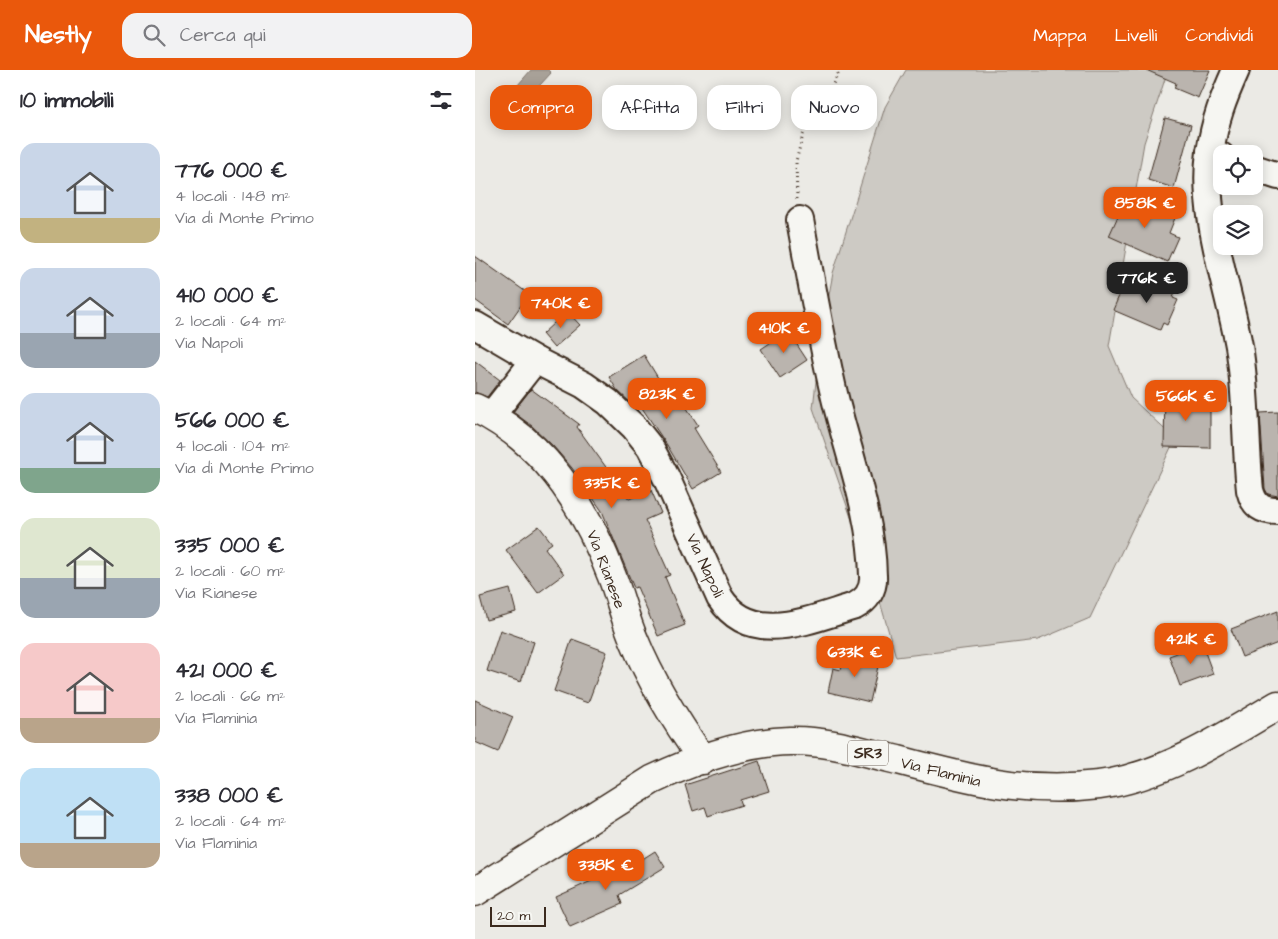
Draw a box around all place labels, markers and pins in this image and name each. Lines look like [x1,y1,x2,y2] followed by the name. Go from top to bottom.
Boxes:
[1104,186,1186,229] pin: 858K €
[1106,262,1188,304] pin: 776K €
[520,286,602,329] pin: 740K €
[743,312,825,354] pin: 410K €
[626,378,708,420] pin: 823K €
[1145,380,1227,422] pin: 566K €
[571,466,653,509] pin: 335K €
[1150,622,1232,665] pin: 421K €
[814,636,896,678] pin: 633K €
[565,848,647,891] pin: 338K €

